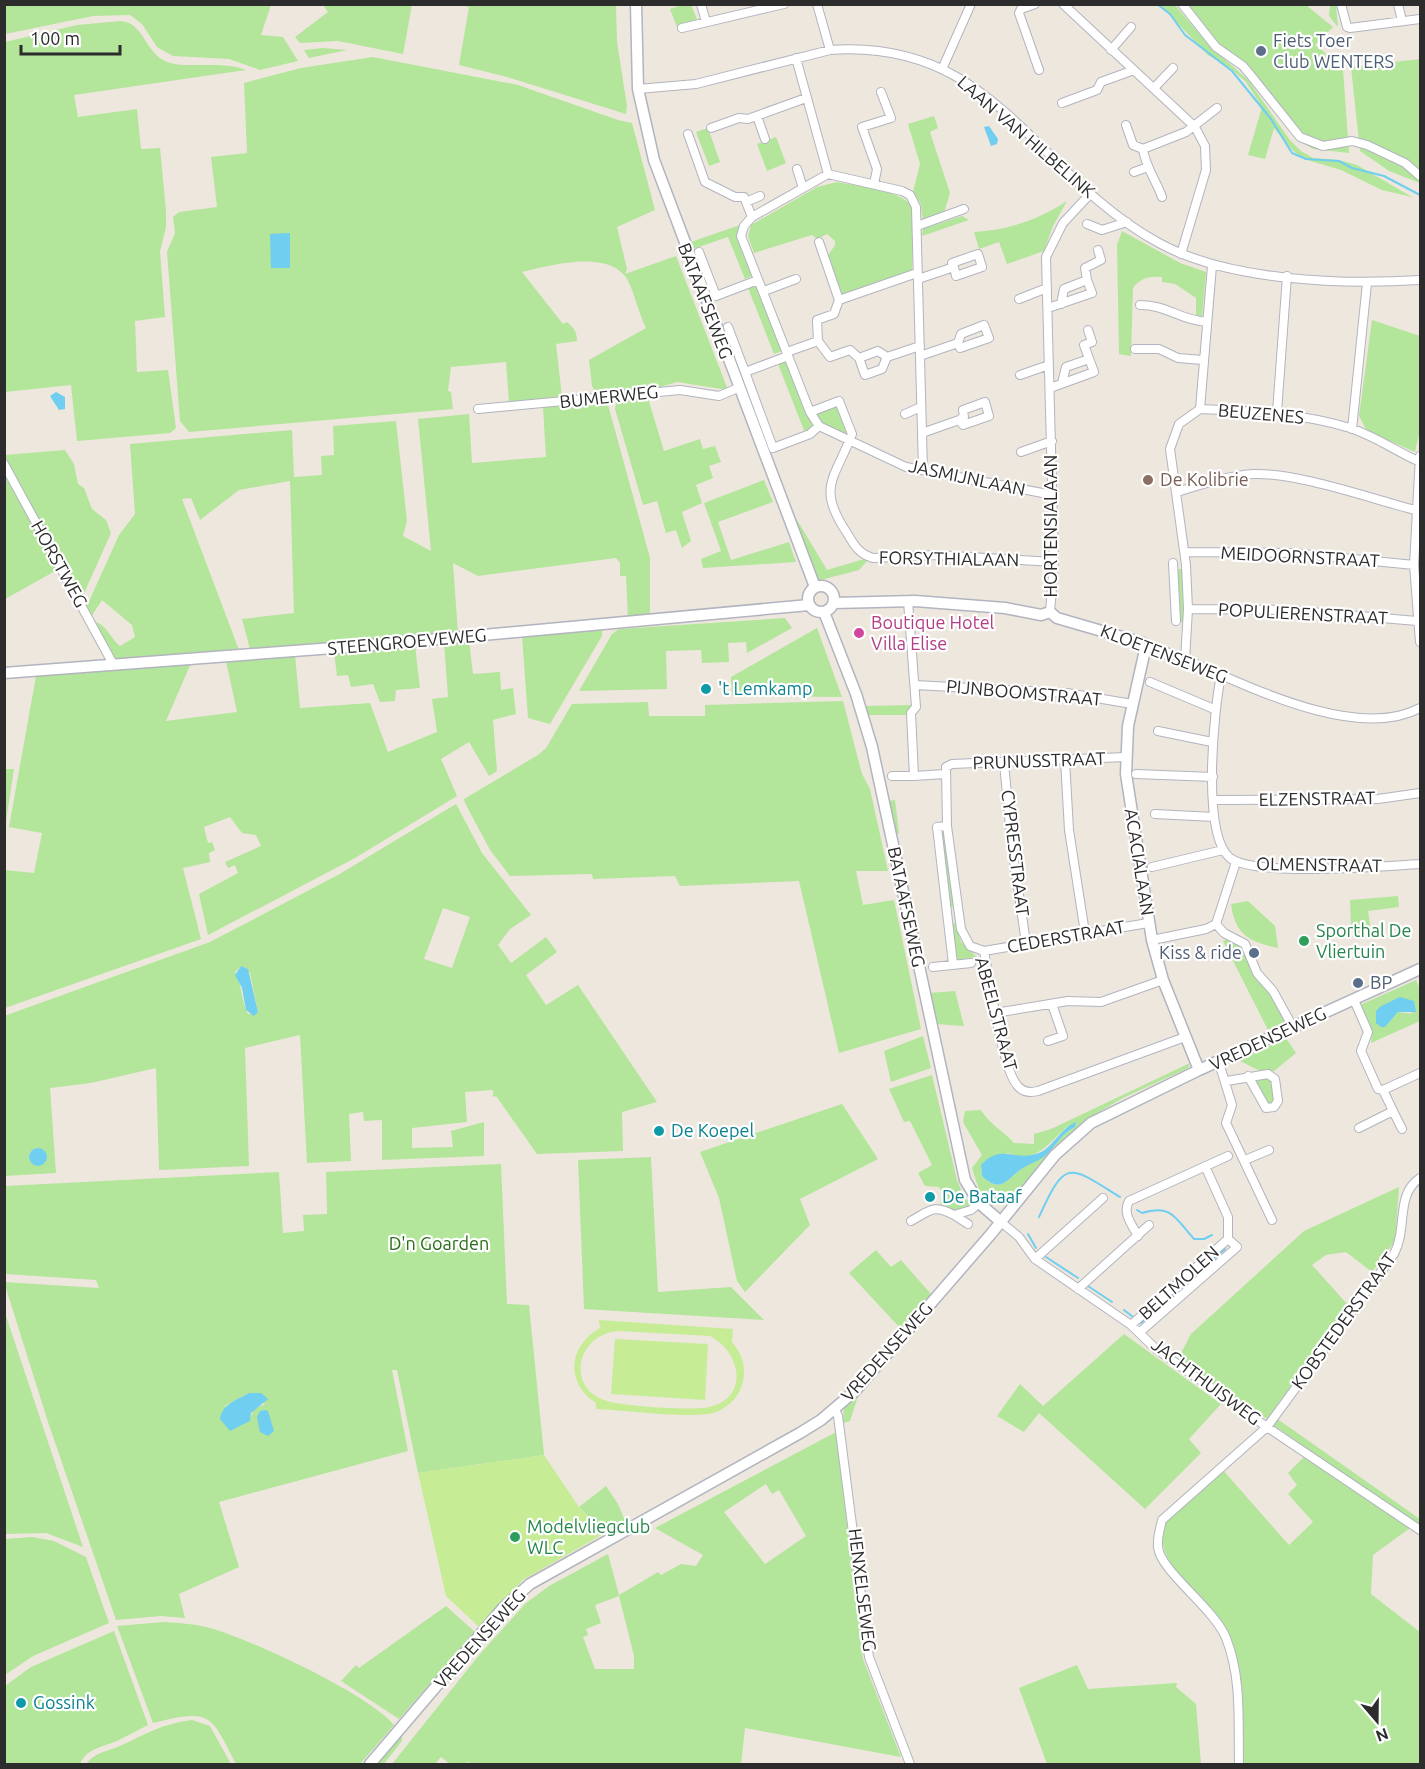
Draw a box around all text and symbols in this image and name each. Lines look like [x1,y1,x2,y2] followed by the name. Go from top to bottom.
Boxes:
[21,18,120,56] scale bar
[30,28,80,48] text: 100 m
[1273,30,1394,71] place label: Fiets Toer Club WENTERS
[1254,44,1268,58] marker: Fiets Toer Club WENTERS
[954,71,1099,201] street label: LAAN VAN HILBELINK
[675,240,737,361] street label: BATAAFSEWEG
[559,381,659,411] street label: BUMERWEG
[1217,399,1305,427] street label: BEUZENES
[907,455,1027,499] street label: JASMIJNLAAN
[1040,455,1060,597] street label: HORTENSIALAAN
[1160,469,1249,489] place label: De Kolibrie
[1141,473,1155,487] marker: De Kolibrie
[28,517,92,610] street label: HORSTWEG
[1220,542,1380,570] street label: MEIDOORNSTRAAT
[879,547,1019,569] street label: FORSYTHIALAAN
[1218,599,1388,627] street label: POPULIERENSTRAAT
[871,612,995,653] place label: Boutique Hotel Villa Elise
[1098,620,1231,687] street label: KLOETENSEWEG
[327,624,487,658] street label: STEENGROEVEWEG
[852,626,866,640] marker: Boutique Hotel Villa Elise
[945,675,1103,709] street label: PIJNBOOMSTRAAT
[718,678,813,698] place label: 't Lemkamp
[699,682,713,696] marker: 't Lemkamp
[972,748,1106,772] street label: PRUNUSSTRAAT
[1258,787,1376,809] street label: ELZENSTRAAT
[998,788,1034,917] street label: CYPRESSTRAAT
[1122,807,1158,917] street label: ACACIALAAN
[884,845,929,969] street label: BATAAFSEWEG
[1256,853,1382,875] street label: OLMENSTRAAT
[1005,916,1126,956] street label: CEDERSTRAAT
[1316,920,1411,961] place label: Sporthal De Vliertuin
[1297,934,1311,948] marker: Sporthal De Vliertuin
[1159,942,1242,962] place label: Kiss & ride
[1247,946,1261,960] marker: Kiss & ride
[972,955,1022,1073] street label: ABEELSTRAAT
[1370,972,1392,992] place label: BP
[1351,976,1365,990] marker: BP
[1206,1002,1329,1074] street label: VREDENSEWEG
[671,1120,754,1140] place label: De Koepel
[652,1124,666,1138] marker: De Koepel
[942,1186,1022,1206] place label: De Bataaf
[923,1190,937,1204] marker: De Bataaf
[389,1233,489,1253] park label: D'n Goarden
[1134,1241,1222,1323] street label: BELTMOLEN
[1287,1248,1399,1392] street label: KOBSTEDERSTRAAT
[837,1298,936,1405] street label: VREDENSEWEG
[1148,1334,1265,1429] street label: JACHTHUISWEG
[527,1516,650,1557] place label: Modelvliegclub WLC
[846,1527,880,1653] street label: HENXELSEWEG
[508,1530,522,1544] marker: Modelvliegclub WLC
[430,1585,529,1692] street label: VREDENSEWEG
[1347,1691,1407,1751] north arrow
[33,1692,95,1712] place label: Gossink
[14,1696,28,1710] marker: Gossink
[1373,1725,1391,1746] text: N

